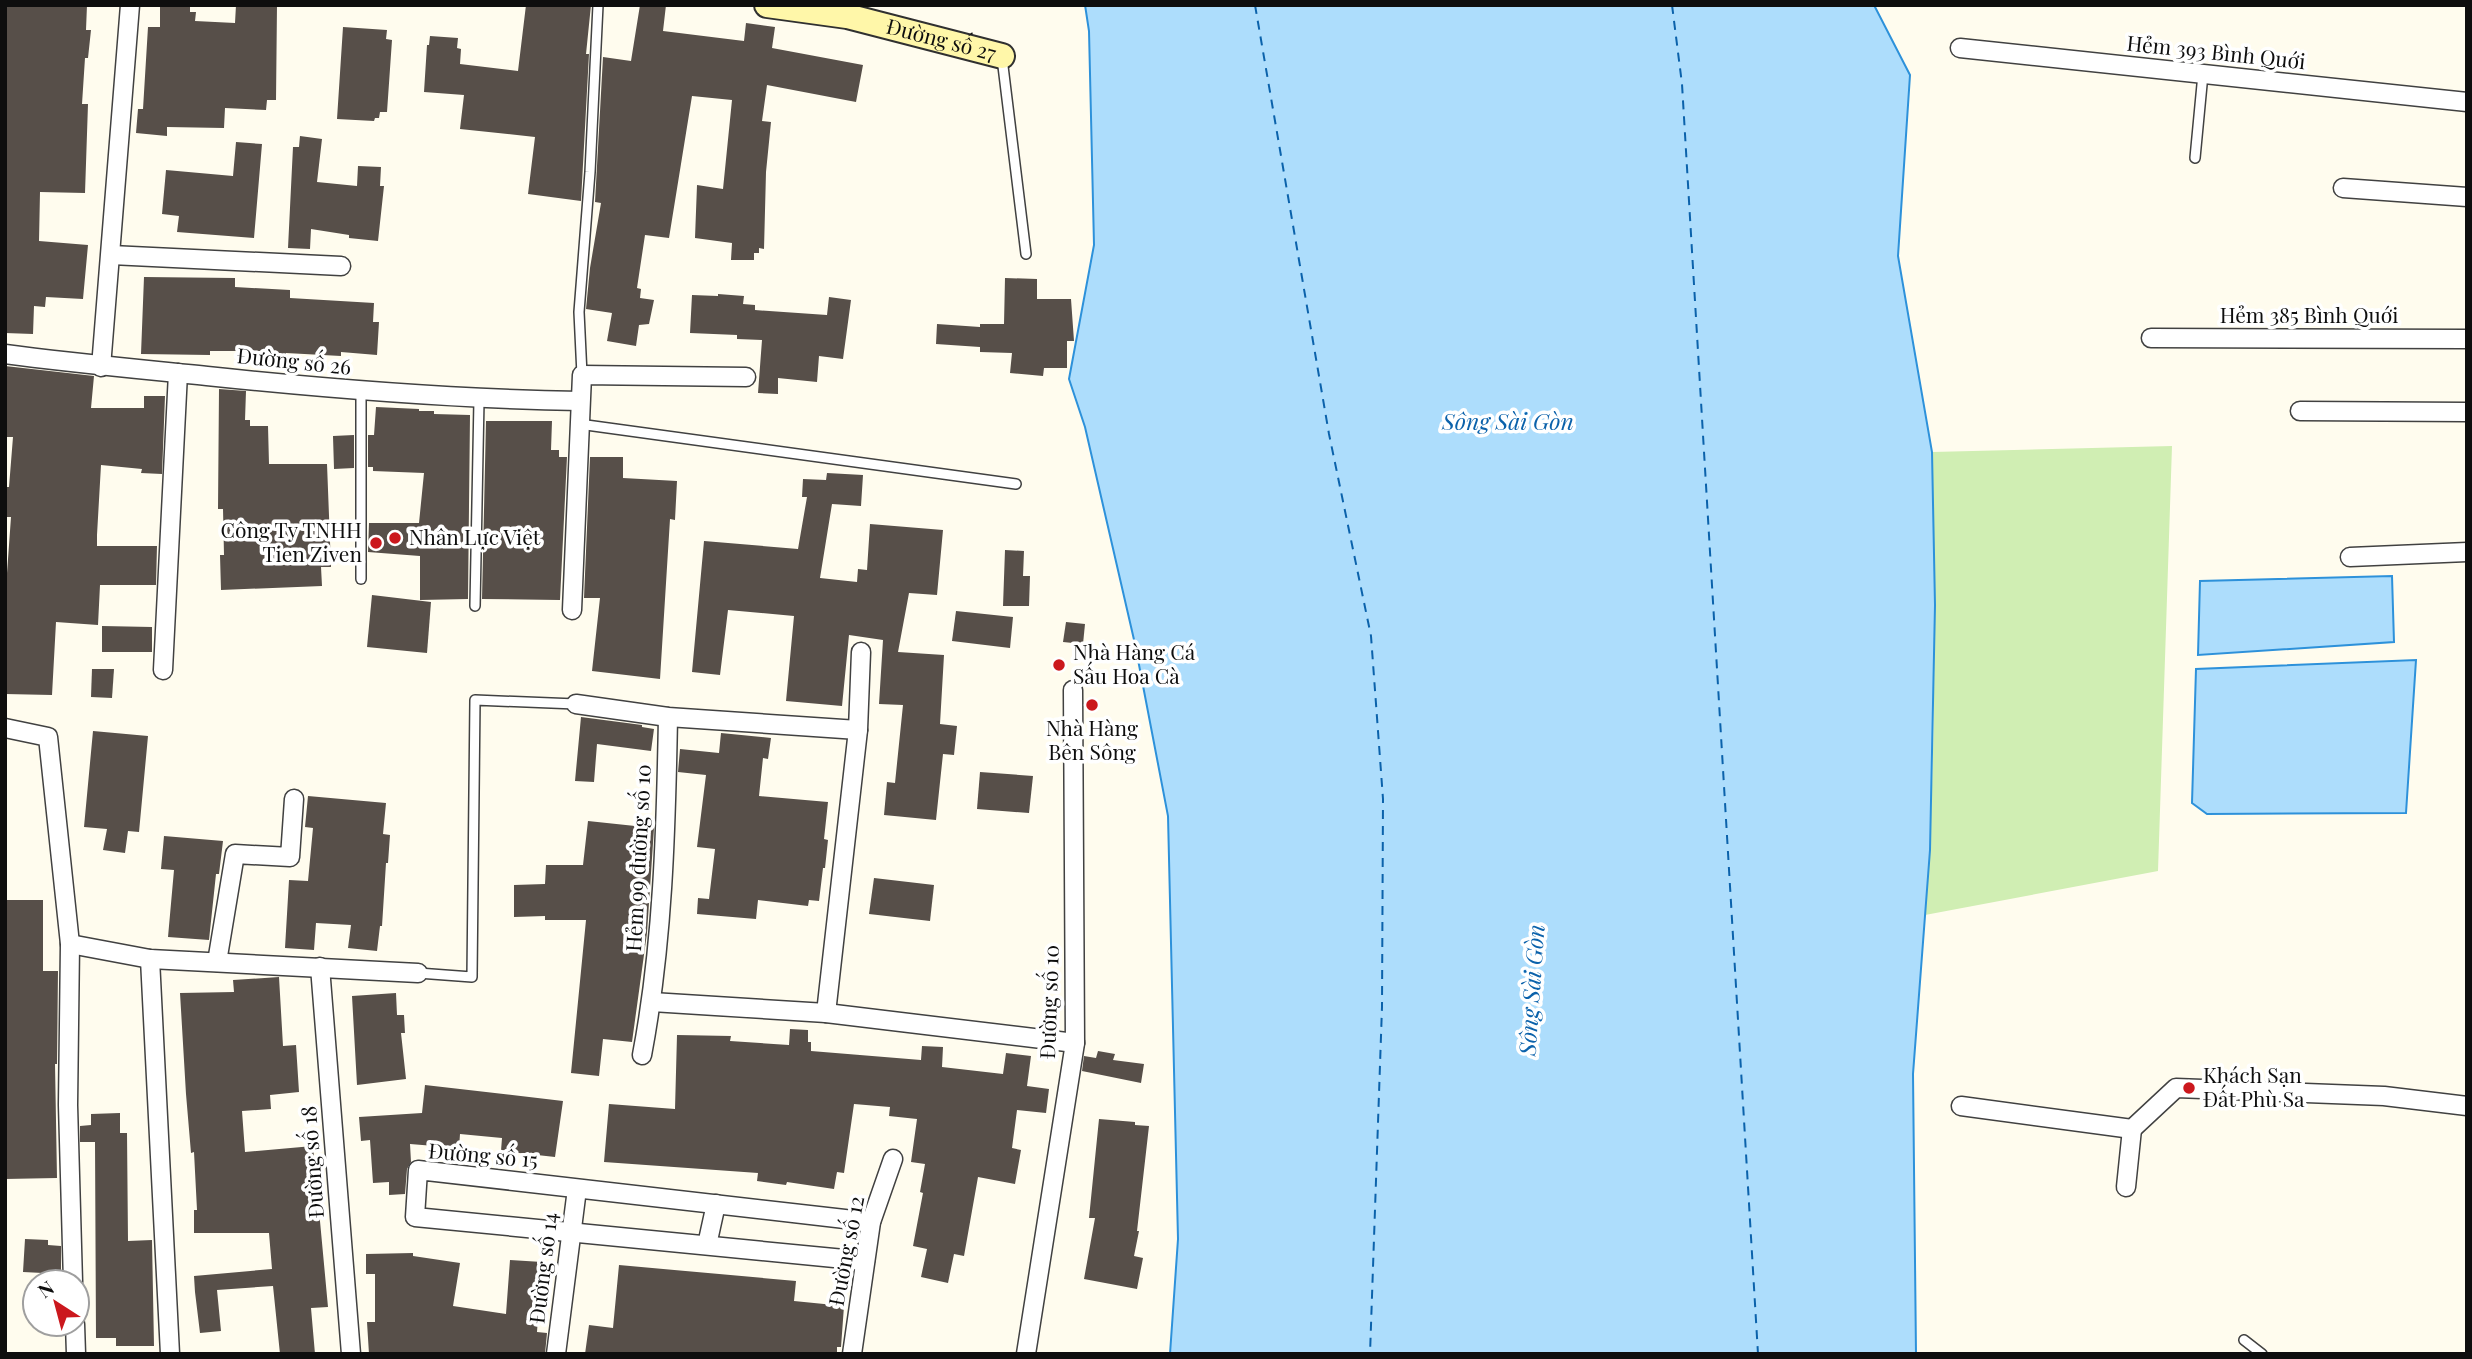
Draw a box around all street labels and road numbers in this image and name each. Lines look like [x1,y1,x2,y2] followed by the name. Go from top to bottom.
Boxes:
[884,11,1000,66] street label: Đường số 27
[2125,28,2307,74] street label: Hẻm 393 Bình Quới
[2220,300,2398,328] street label: Hẻm 385 Bình Quới
[236,340,353,380] street label: Đường số 26
[618,763,656,952] street label: Hẻm 99 đường số 10
[1032,944,1064,1059] street label: Đường số 10
[293,1105,329,1219] street label: Đường số 18
[427,1135,539,1173] street label: Đường số 15
[821,1193,869,1308] street label: Đường số 12
[521,1211,563,1325] street label: Đường số 14

